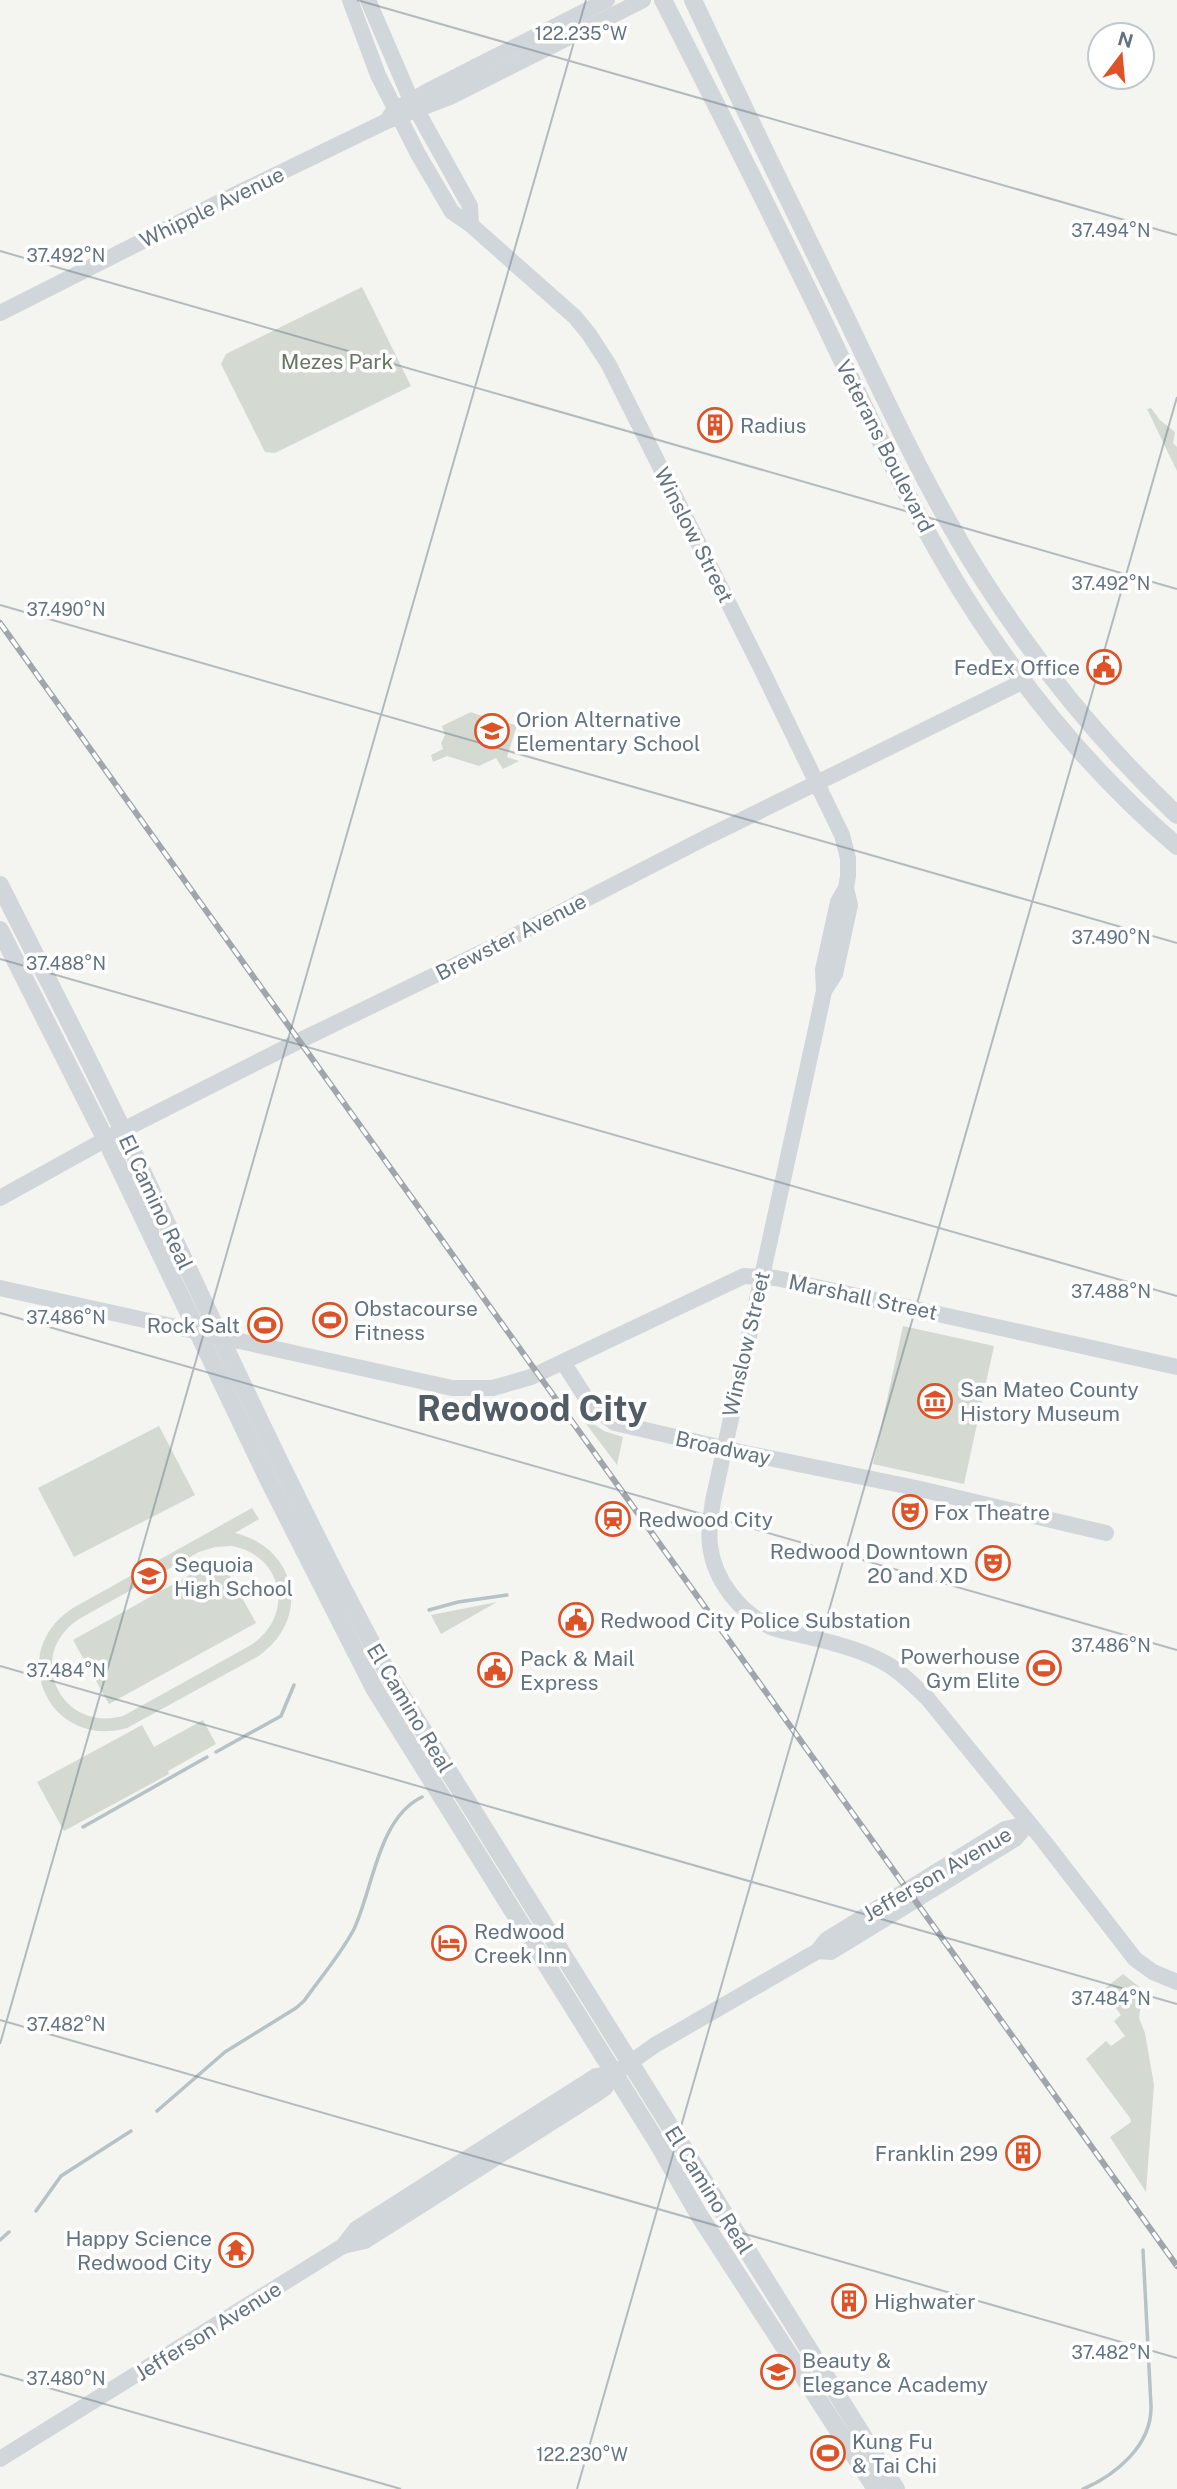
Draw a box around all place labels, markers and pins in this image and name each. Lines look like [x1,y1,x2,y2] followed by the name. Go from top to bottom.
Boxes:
[696,406,734,444] building icon: Radius
[740,413,806,438] place label: Radius
[1085,648,1123,686] public building icon: FedEx Office
[954,655,1080,680] place label: FedEx Office
[516,707,700,756] place label: Orion Alternative Elementary School
[473,712,511,750] school or university icon: Orion Alternative Elementary School
[354,1296,478,1345] place label: Obstacourse Fitness
[311,1301,349,1339] sports icon: Obstacourse Fitness
[246,1306,284,1344] sports icon: Rock Salt
[147,1313,240,1338] place label: Rock Salt
[960,1377,1139,1426] place label: San Mateo County History Museum
[916,1382,954,1420] museum icon: San Mateo County History Museum
[891,1493,929,1531] theatre icon: Fox Theatre
[594,1500,632,1538] station icon: Redwood City
[934,1500,1050,1525] place label: Fox Theatre
[638,1507,773,1532] place label: Redwood City
[770,1539,968,1588] place label: Redwood Downtown 20 and XD
[974,1544,1012,1582] theatre icon: Redwood Downtown 20 and XD
[174,1552,293,1601] place label: Sequoia High School
[130,1557,168,1595] school or university icon: Sequoia High School
[557,1601,595,1639] public building icon: Redwood City Police Substation
[600,1608,911,1633] place label: Redwood City Police Substation
[900,1644,1020,1693] place label: Powerhouse Gym Elite
[520,1646,635,1695] place label: Pack & Mail Express
[1025,1649,1063,1687] sports icon: Powerhouse Gym Elite
[476,1651,514,1689] public building icon: Pack & Mail Express
[474,1919,567,1968] place label: Redwood Creek Inn
[430,1924,468,1962] hotel icon: Redwood Creek Inn
[1004,2134,1042,2172] building icon: Franklin 299
[875,2141,998,2166] place label: Franklin 299
[65,2226,212,2275] place label: Happy Science Redwood City
[217,2231,255,2269] temple icon: Happy Science Redwood City
[830,2282,868,2320] building icon: Highwater
[874,2289,975,2314] place label: Highwater
[802,2348,988,2397] place label: Beauty & Elegance Academy
[759,2353,797,2391] school or university icon: Beauty & Elegance Academy
[852,2429,937,2478] place label: Kung Fu & Tai Chi
[809,2434,847,2472] sports icon: Kung Fu & Tai Chi

